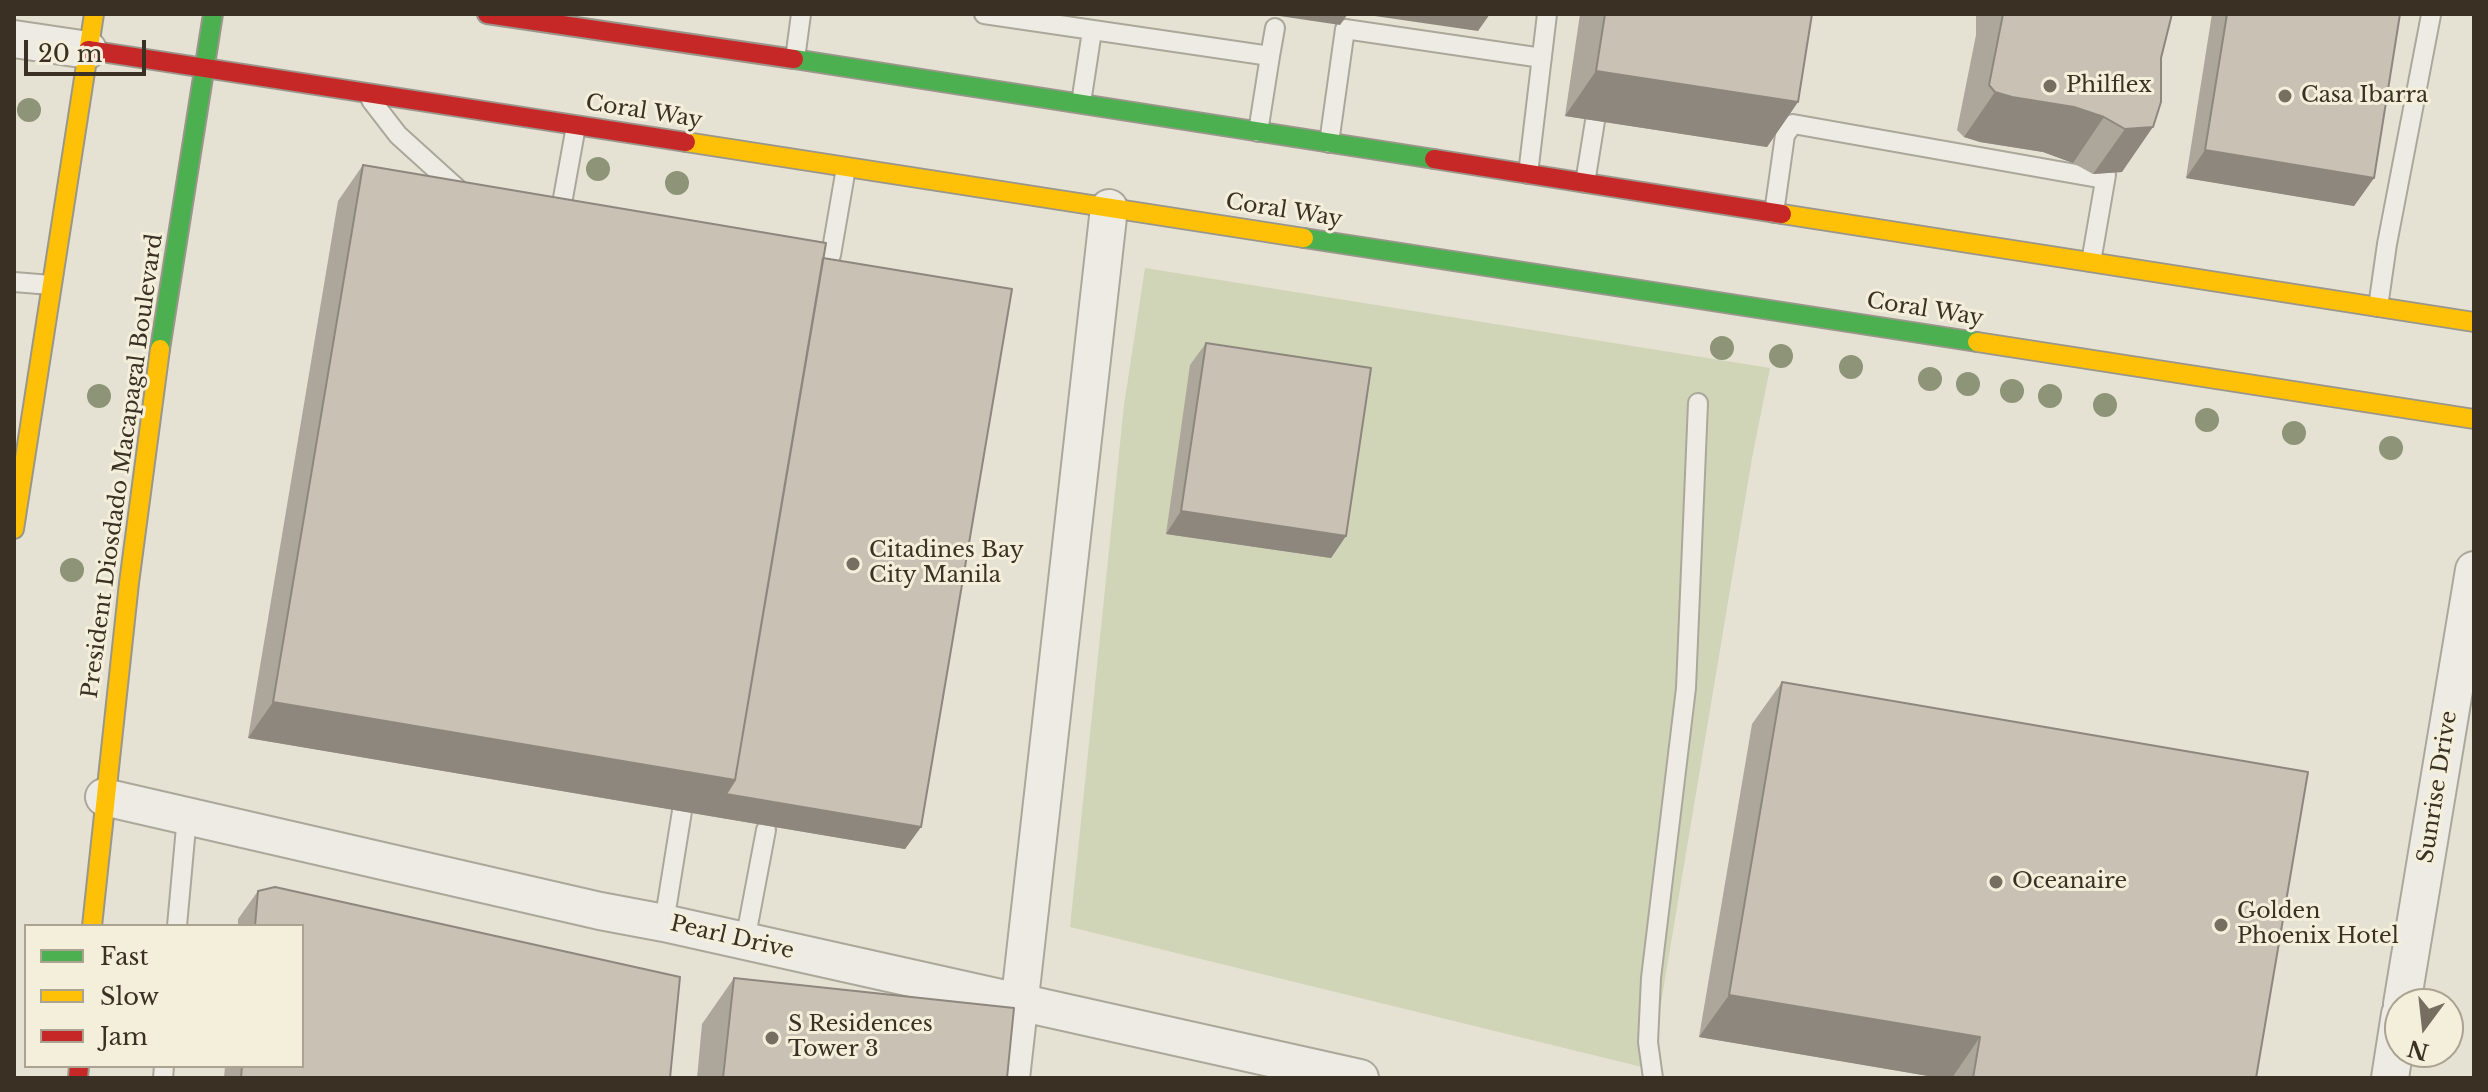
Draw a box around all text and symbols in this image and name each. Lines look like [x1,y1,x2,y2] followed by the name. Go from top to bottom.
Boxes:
[28,24,150,74] scale bar
[38,39,103,68] text: 20 m
[2066,73,2152,99] place label: Philflex
[2041,77,2059,95] marker: Philflex
[2301,83,2428,109] place label: Casa Ibarra
[2276,87,2294,105] marker: Casa Ibarra
[584,90,704,134] street label: Coral Way
[1224,189,1344,233] street label: Coral Way
[77,232,169,700] street label: President Diosdado Macapagal Boulevard
[1865,288,1985,332] street label: Coral Way
[869,538,1024,590] place label: Citadines Bay City Manila
[844,555,862,573] marker: Citadines Bay City Manila
[2413,709,2463,865] street label: Sunrise Drive
[2012,869,2127,895] place label: Oceanaire
[1987,873,2005,891] marker: Oceanaire
[2237,899,2399,950] place label: Golden Phoenix Hotel
[668,911,796,965] street label: Pearl Drive
[2212,916,2230,934] marker: Golden Phoenix Hotel
[24,924,304,1068] legend
[100,942,148,971] text: Fast
[100,982,159,1011] text: Slow
[2384,988,2464,1068] north arrow
[788,1012,933,1064] place label: S Residences Tower 3
[100,1022,148,1051] text: Jam
[763,1029,781,1047] marker: S Residences Tower 3
[2405,1034,2432,1065] text: N

